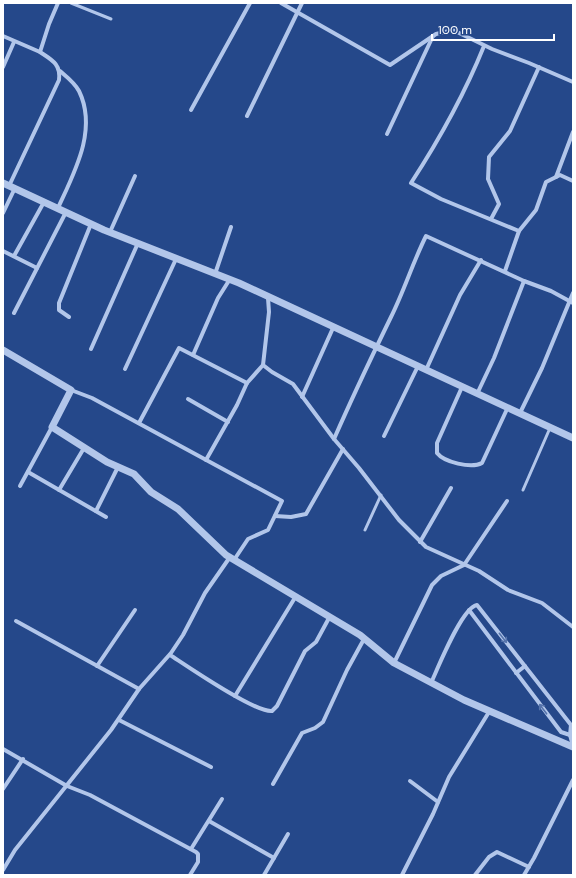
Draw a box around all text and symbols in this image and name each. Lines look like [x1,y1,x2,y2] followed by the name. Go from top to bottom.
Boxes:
[432,16,554,42] scale bar
[438,22,472,38] text: 100 m
[499,632,507,643] one-way arrow
[539,704,547,715] one-way arrow

